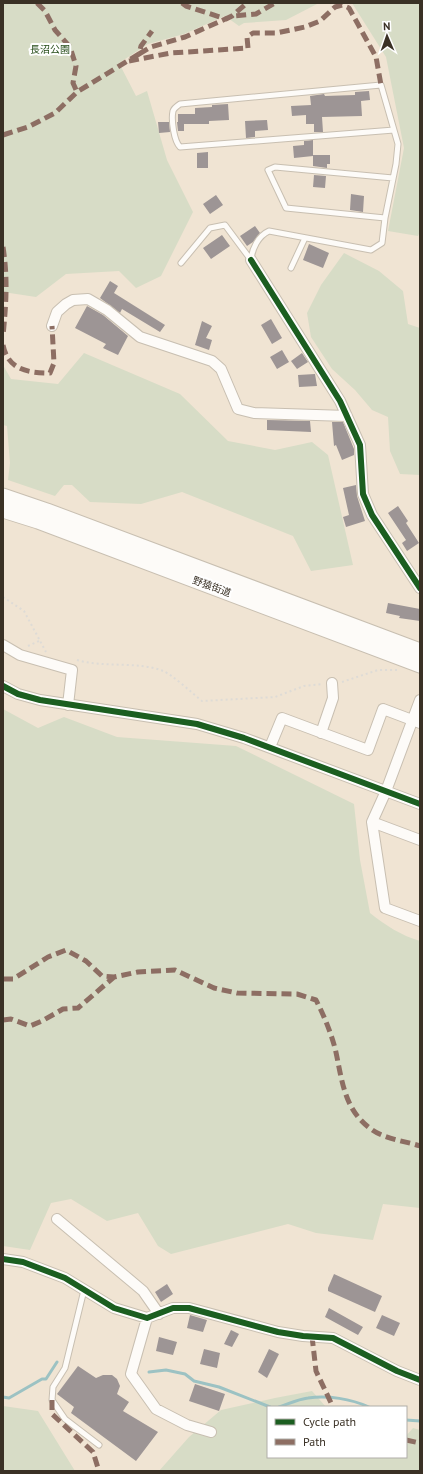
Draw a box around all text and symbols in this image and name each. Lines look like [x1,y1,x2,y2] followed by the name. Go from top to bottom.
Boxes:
[367,16,407,56] north arrow
[383,19,391,33] text: N
[30,43,70,56] park label: 長沼公園
[191,574,233,599] street label: 野猿街道
[267,1406,407,1458] legend
[303,1414,356,1429] text: Cycle path
[303,1434,326,1449] text: Path

